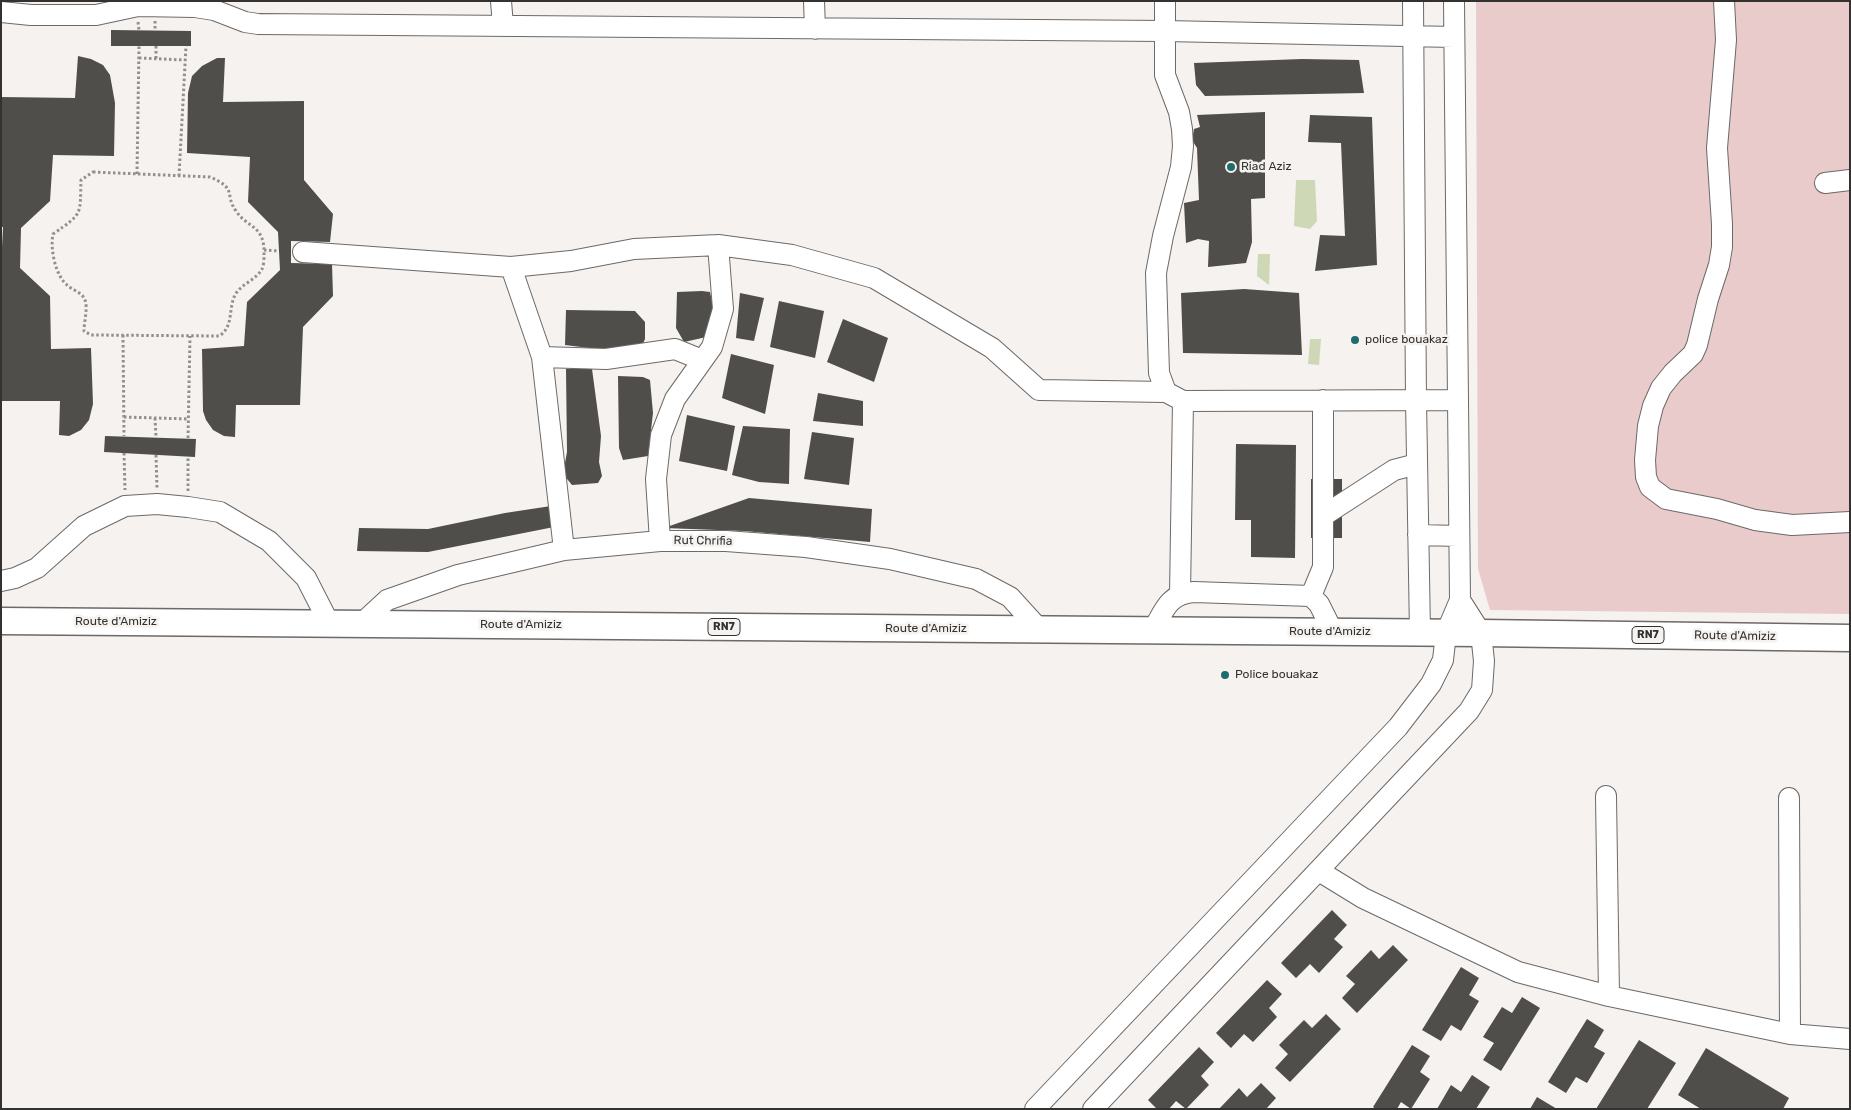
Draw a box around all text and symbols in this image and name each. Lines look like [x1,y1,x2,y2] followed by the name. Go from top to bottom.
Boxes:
[1241,160,1292,174] place label: Riad Aziz
[1225,161,1237,173] marker: Riad Aziz
[1365,333,1448,347] place label: police bouakaz
[1349,334,1361,346] marker: police bouakaz
[674,533,732,549] street label: Rut Chrifia
[75,615,157,629] street label: Route d'Amiziz
[480,618,562,632] street label: Route d'Amiziz
[708,618,740,636] road number: RN7
[885,622,967,636] street label: Route d'Amiziz
[1289,625,1371,639] street label: Route d'Amiziz
[1632,626,1664,644] road number: RN7
[1694,628,1776,644] street label: Route d'Amiziz
[1235,668,1318,682] place label: Police bouakaz
[1219,669,1231,681] marker: Police bouakaz

